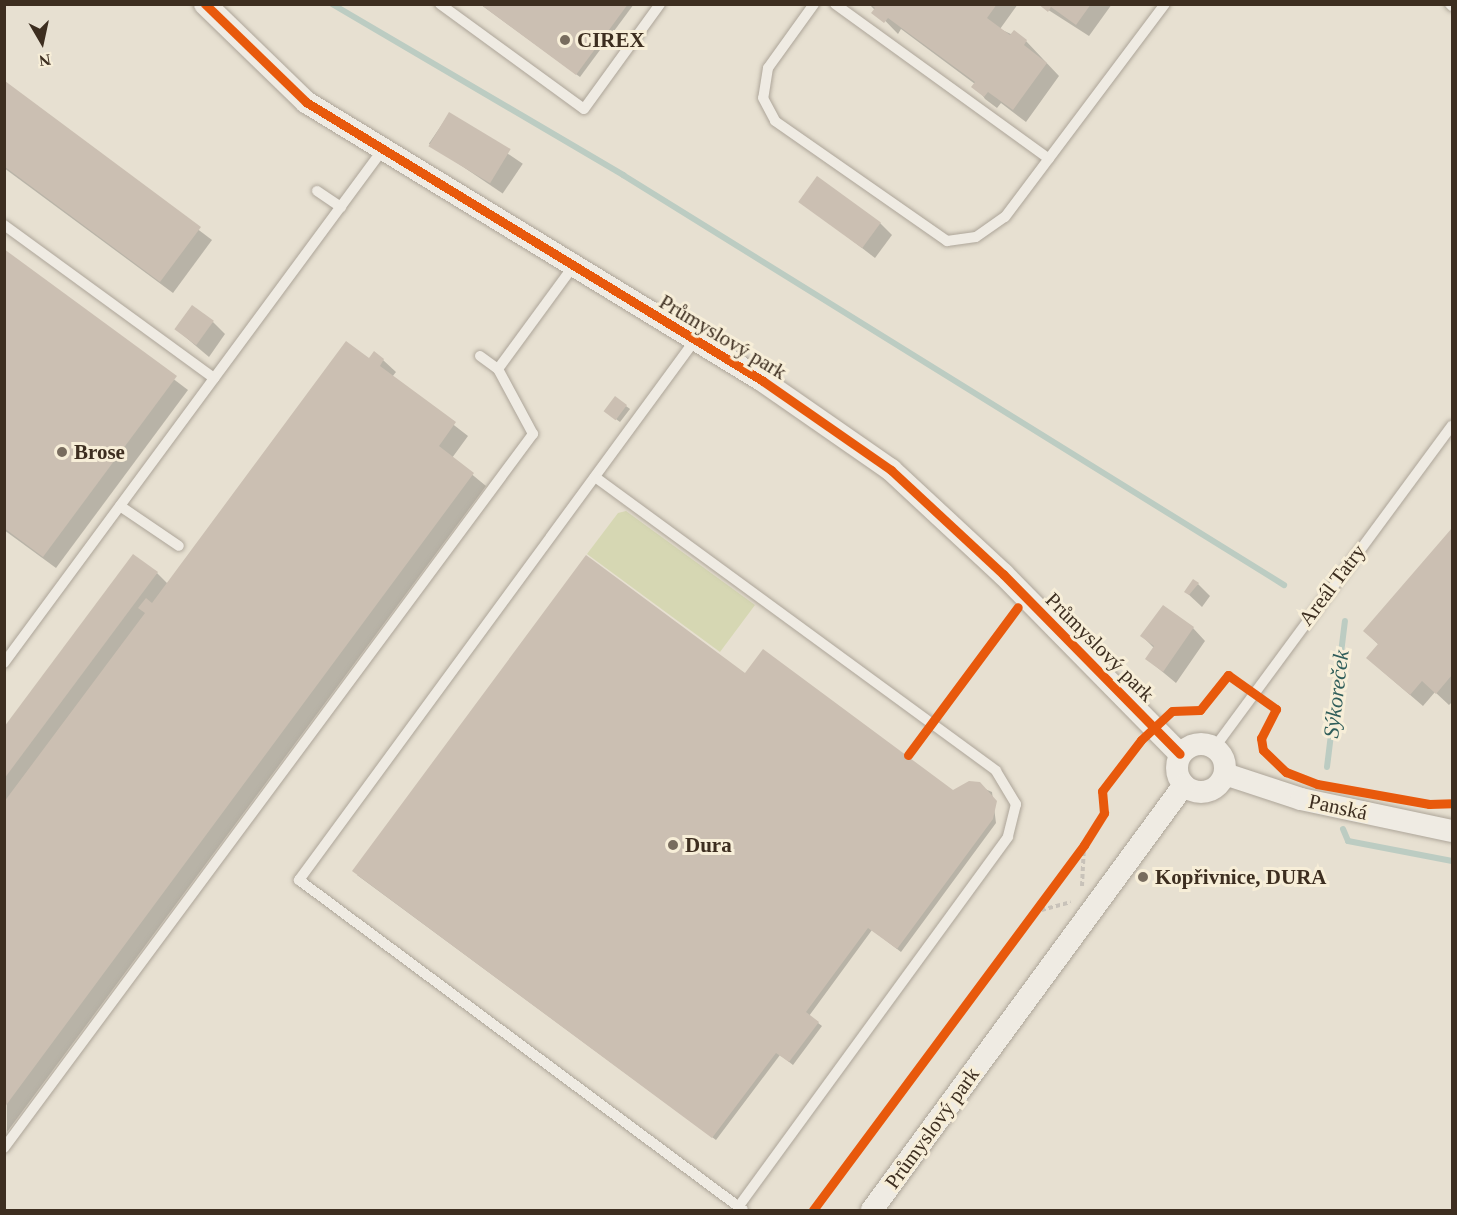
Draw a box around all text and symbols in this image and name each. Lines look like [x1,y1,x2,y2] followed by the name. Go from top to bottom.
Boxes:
[12,12,72,72] north arrow
[577,27,645,53] place label: CIREX
[558,33,572,47] marker: CIREX
[38,51,52,70] text: N
[655,289,791,385] street label: Průmyslový park
[74,439,125,465] place label: Brose
[55,445,69,459] marker: Brose
[1293,539,1371,631] street label: Areál Tatry
[1040,587,1160,707] street label: Průmyslový park
[1318,649,1354,739] water label: Sýkoreček
[1306,788,1370,826] street label: Panská
[685,832,732,858] place label: Dura
[666,838,680,852] marker: Dura
[1155,864,1326,890] place label: Kopřivnice, DURA
[1136,870,1150,884] marker: Kopřivnice, DURA
[879,1062,985,1194] street label: Průmyslový park

